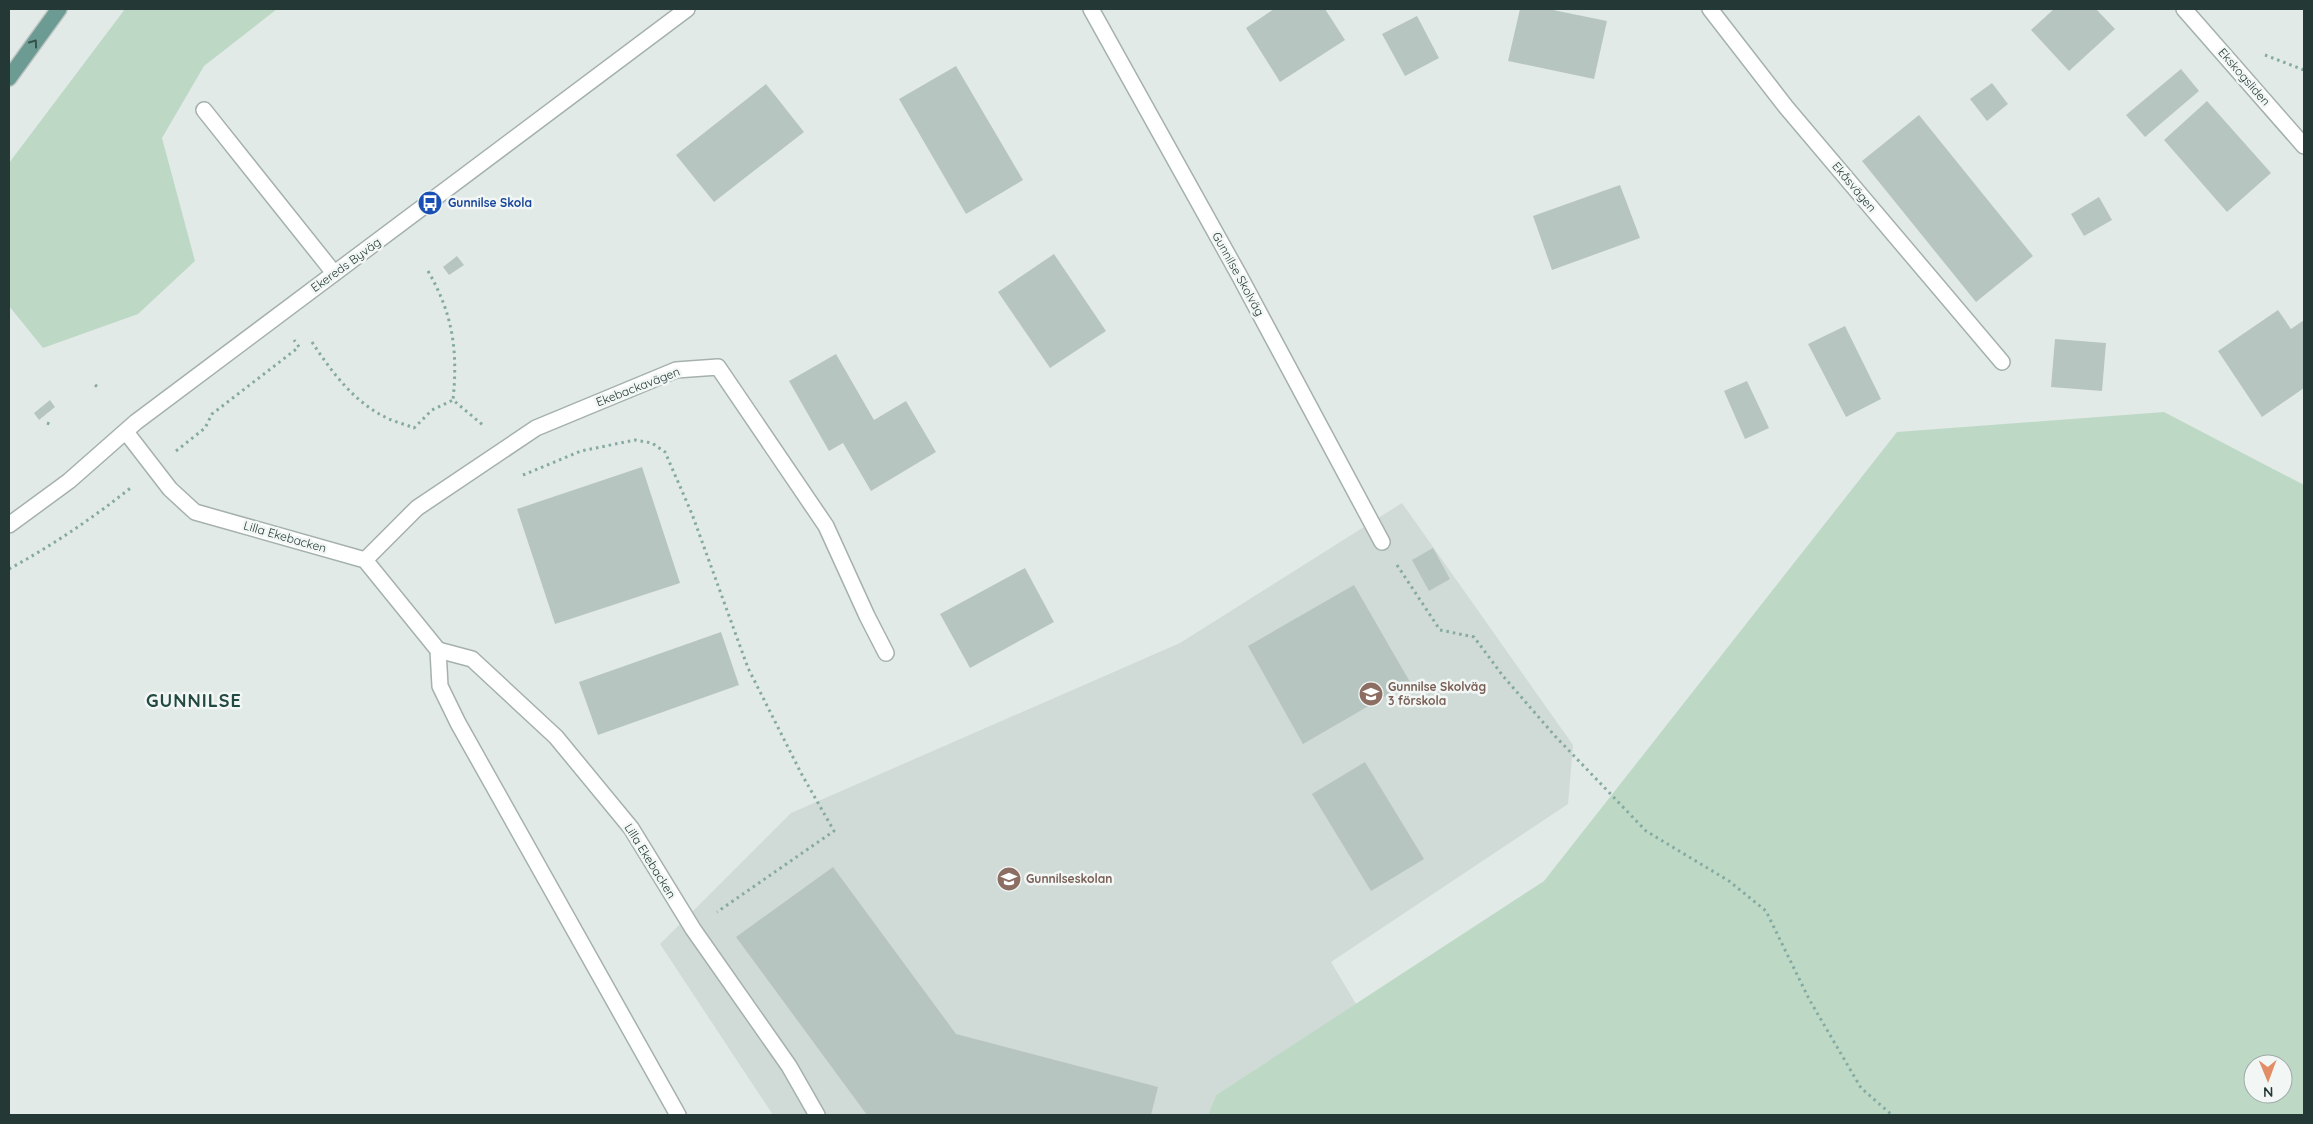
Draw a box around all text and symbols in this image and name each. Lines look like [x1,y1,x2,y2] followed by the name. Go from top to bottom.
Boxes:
[28,39,37,49] one-way arrow
[2215,45,2274,109] street label: Ekskogsliden
[1829,159,1880,215] street label: Ekåsvägen
[417,190,443,216] bus stop icon: Gunnilse Skola
[448,195,532,210] place label: Gunnilse Skola
[1209,229,1268,318] street label: Gunnilse Skolväg
[308,234,384,295] street label: Ekereds Byväg
[594,364,682,409] street label: Ekebackavägen
[242,518,328,555] street label: Lilla Ekebacken
[1388,679,1486,708] place label: Gunnilse Skolväg 3 förskola
[1358,681,1384,707] school or university icon: Gunnilse Skolväg 3 förskola
[146,689,242,712] district label: GUNNILSE
[621,821,679,901] street label: Lilla Ekebacken
[996,866,1022,892] school or university icon: Gunnilseskolan
[1026,871,1112,886] place label: Gunnilseskolan
[2243,1054,2293,1104] north arrow
[2263,1083,2274,1101] text: N

